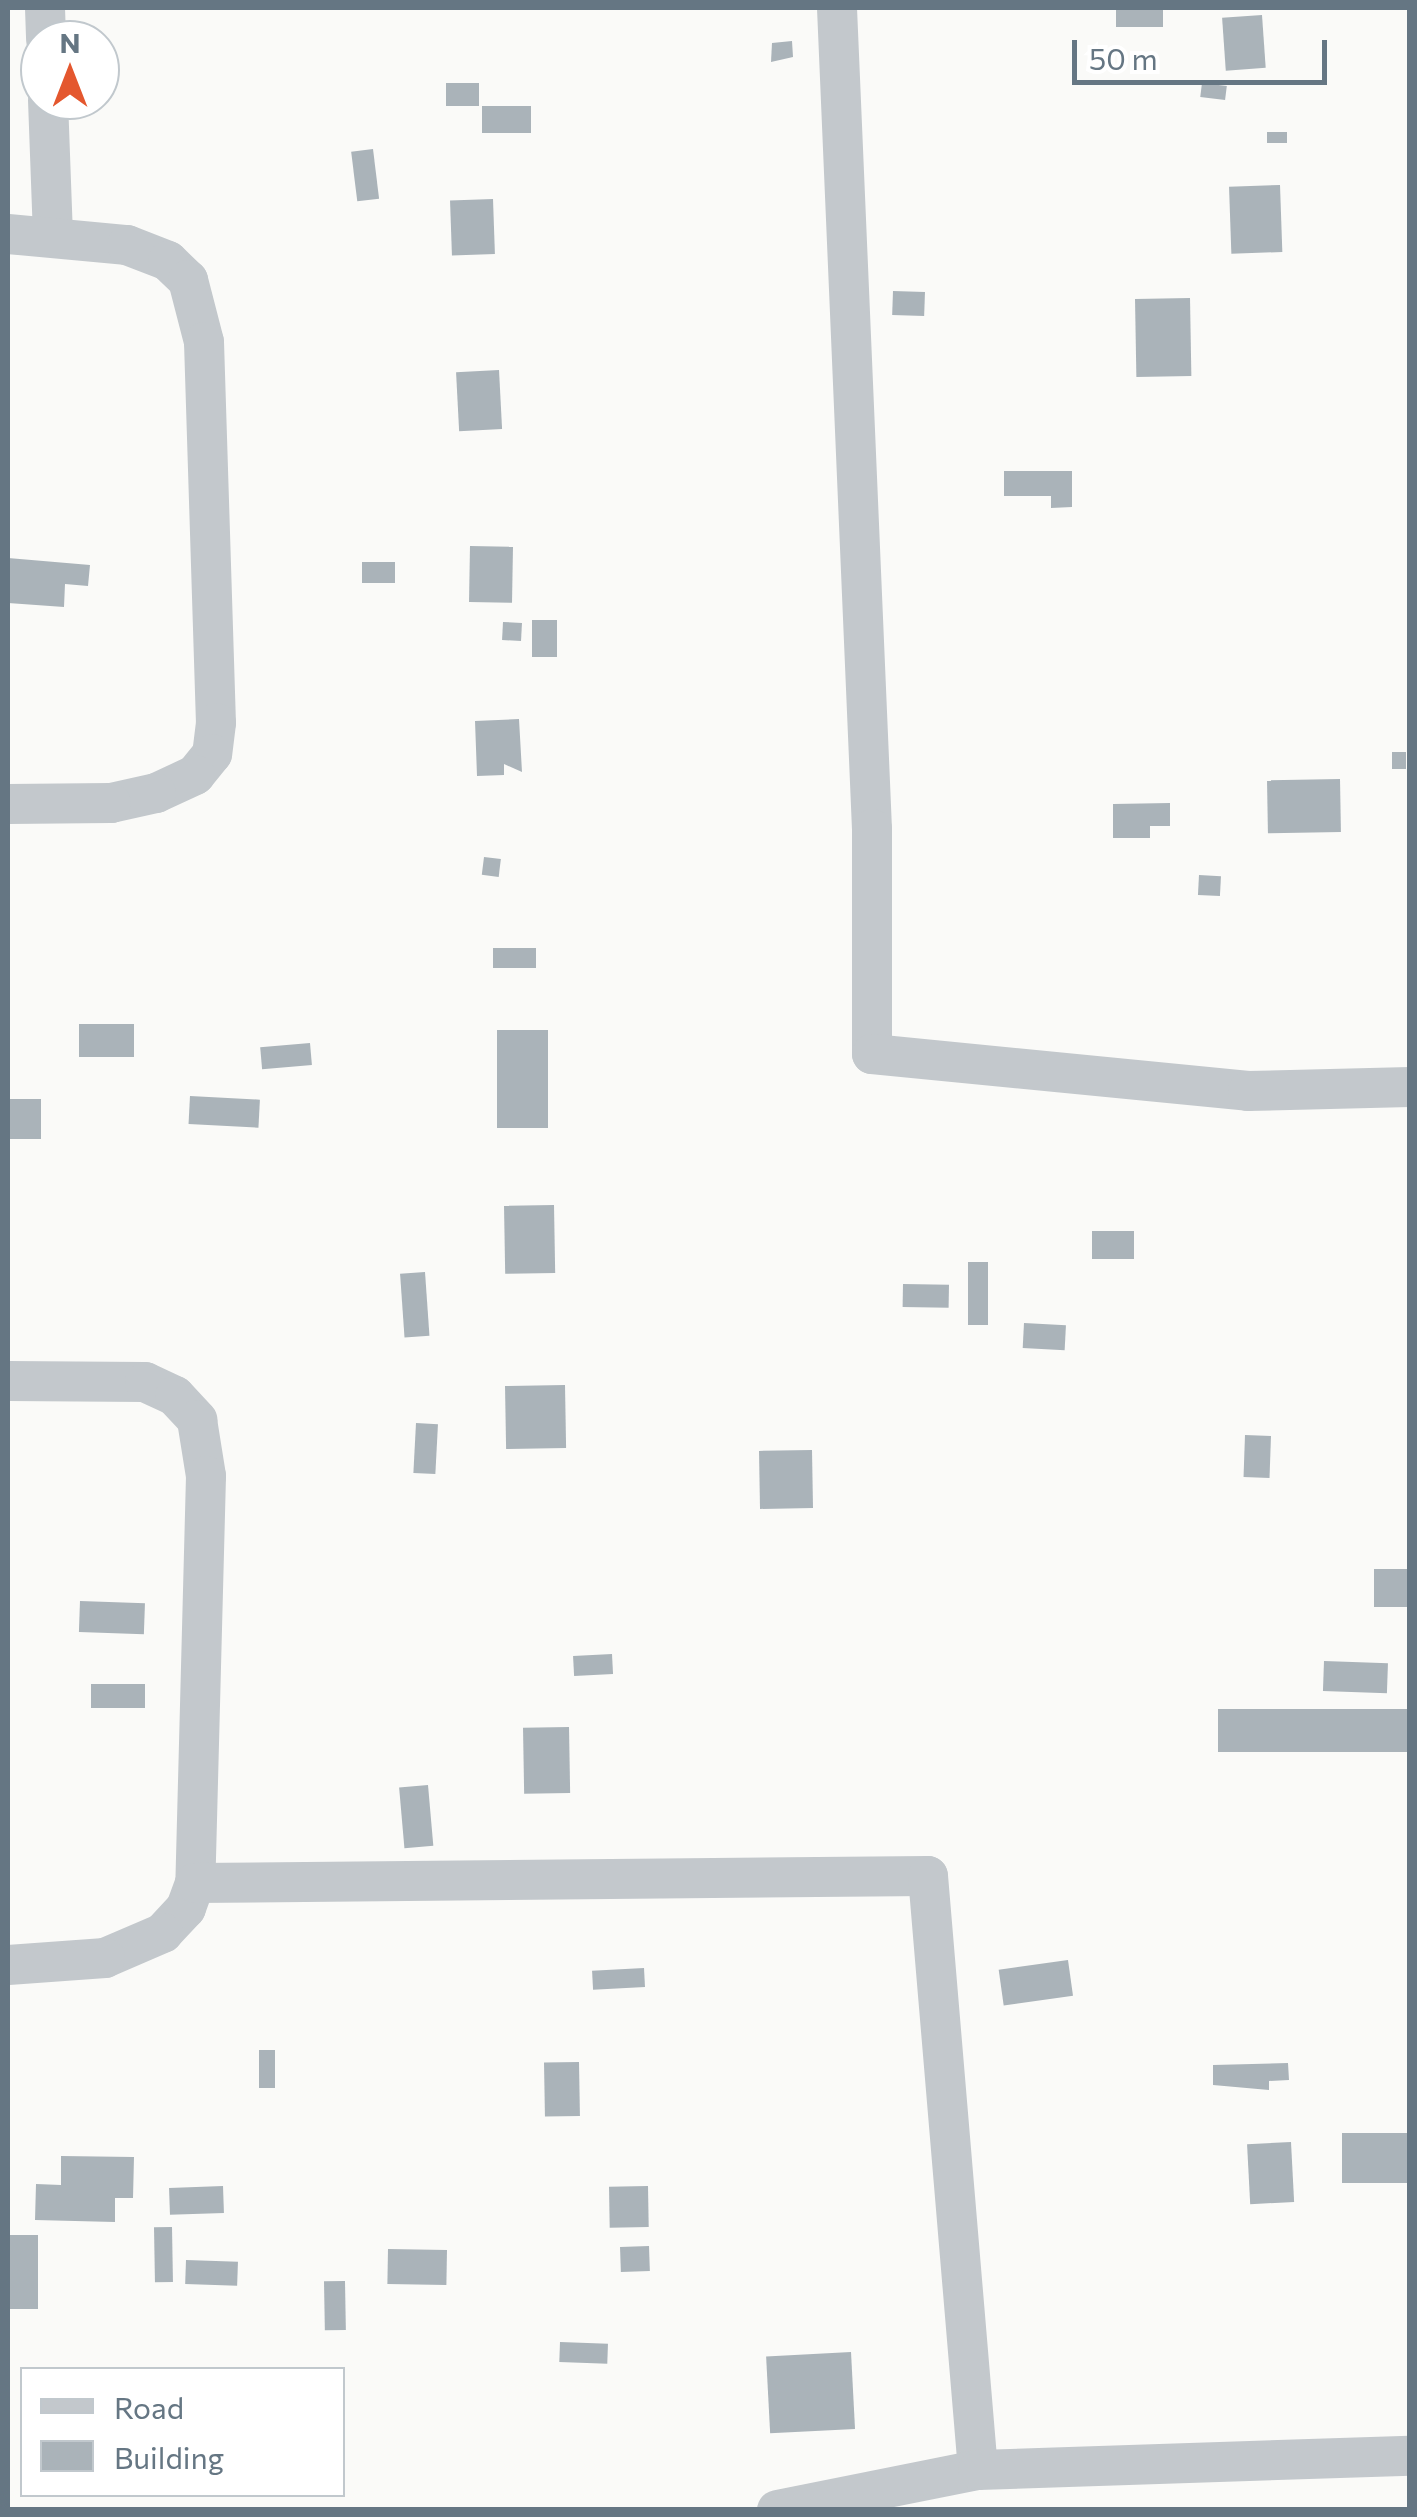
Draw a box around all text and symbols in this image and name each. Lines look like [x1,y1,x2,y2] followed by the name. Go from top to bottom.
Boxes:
[20,20,120,120] north arrow
[1077,20,1332,82] scale bar
[60,25,81,59] text: N
[1089,39,1158,76] text: 50 m
[20,2367,345,2497] legend
[114,2388,184,2425] text: Road
[114,2438,224,2475] text: Building

